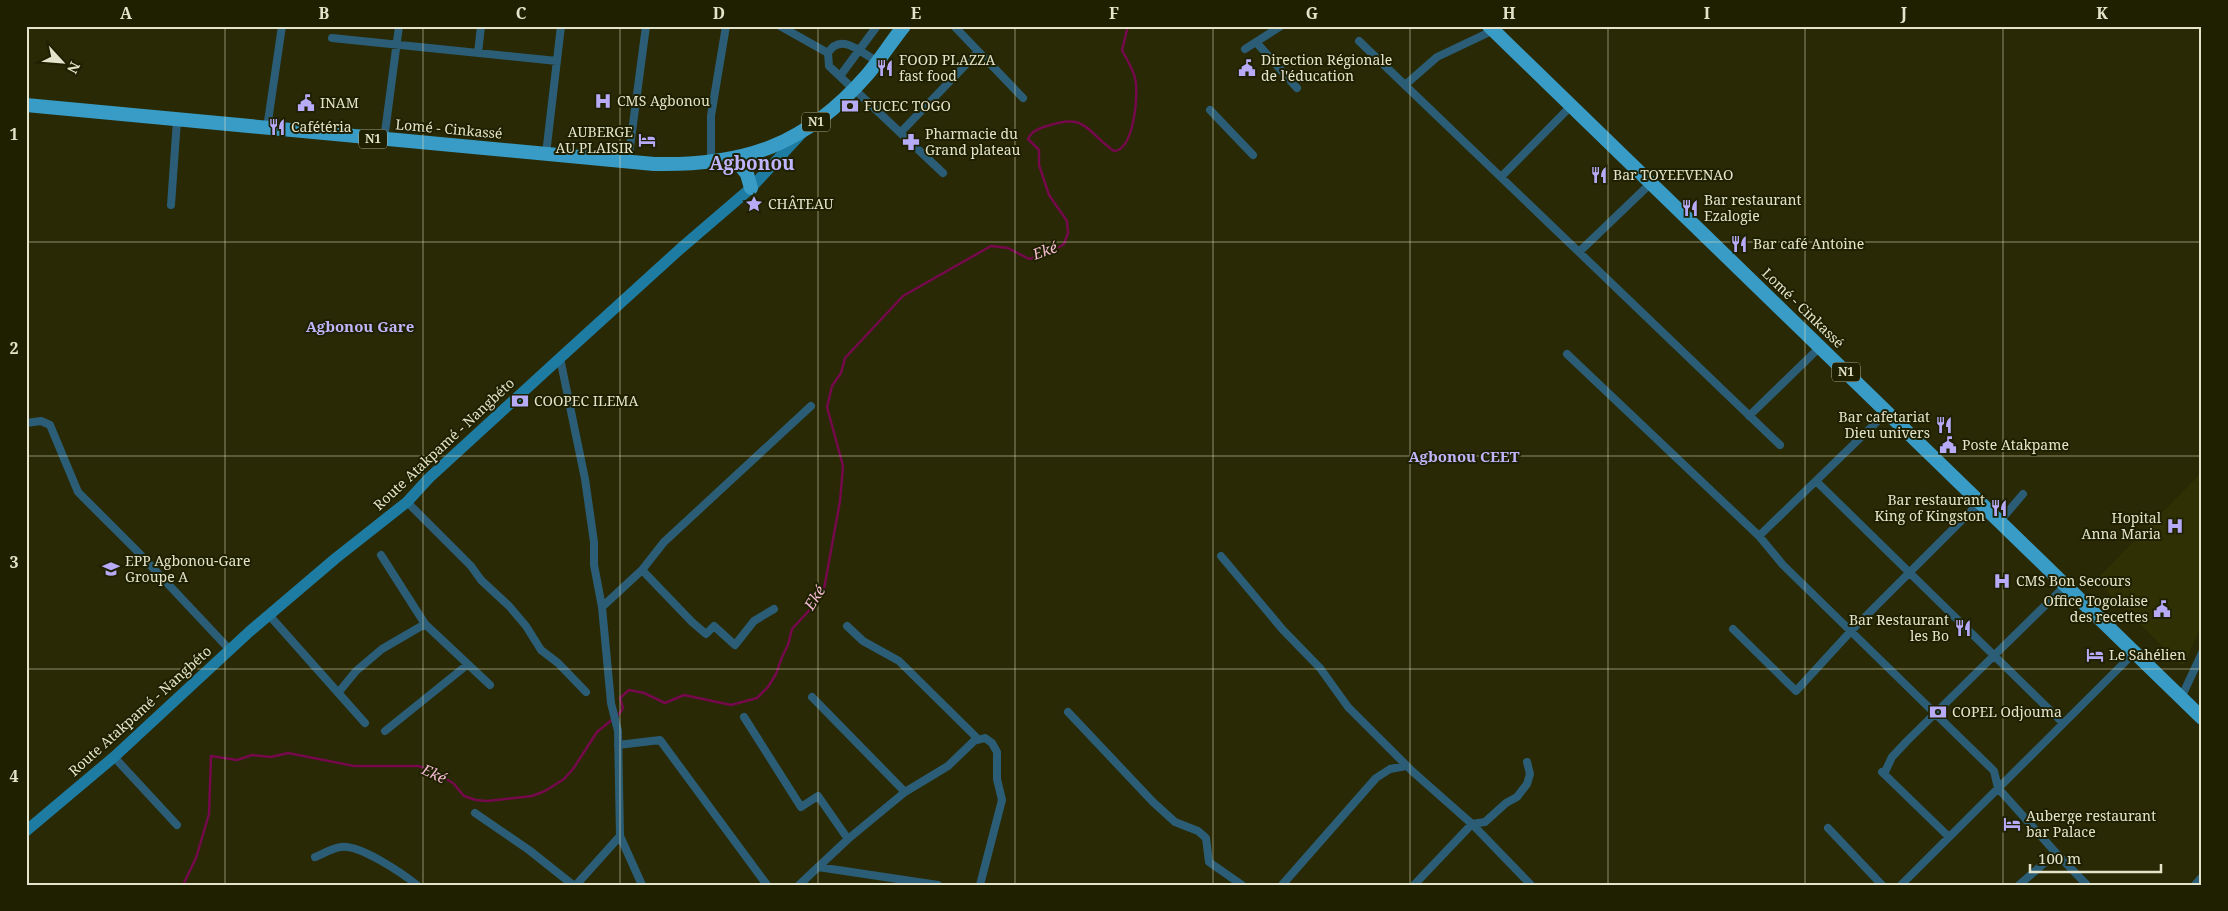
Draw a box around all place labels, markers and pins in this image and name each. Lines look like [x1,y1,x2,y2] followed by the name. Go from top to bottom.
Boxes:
[899,50,995,85] place label: FOOD PLAZZA fast food
[1261,50,1392,85] place label: Direction Régionale de l'éducation
[875,58,895,78] restaurant icon: FOOD PLAZZA fast food
[1237,58,1257,78] public building icon: Direction Régionale de l'éducation
[593,91,613,111] hospital icon: CMS Agbonou
[617,91,710,110] place label: CMS Agbonou
[296,93,316,113] public building icon: INAM
[320,93,359,112] place label: INAM
[840,96,860,116] bank icon: FUCEC TOGO
[864,96,951,115] place label: FUCEC TOGO
[267,117,287,137] restaurant icon: Cafétéria
[291,117,352,136] place label: Cafétéria
[556,122,634,157] place label: AUBERGE AU PLAISIR
[925,124,1021,159] place label: Pharmacie du Grand plateau
[637,130,657,150] hotel icon: AUBERGE AU PLAISIR
[901,132,921,152] pharmacy icon: Pharmacie du Grand plateau
[1589,165,1609,185] restaurant icon: Bar TOYEEVENAO
[1613,165,1733,184] place label: Bar TOYEEVENAO
[1704,190,1802,225] place label: Bar restaurant Ezalogie
[744,194,764,214] place icon: CHÂTEAU
[768,194,834,213] place label: CHÂTEAU
[1680,198,1700,218] restaurant icon: Bar restaurant Ezalogie
[1729,234,1749,254] restaurant icon: Bar café Antoine
[1753,234,1864,253] place label: Bar café Antoine
[510,391,530,411] bank icon: COOPEC ILEMA
[534,391,638,410] place label: COOPEC ILEMA
[1839,407,1930,442] place label: Bar cafetariat Dieu univers
[1934,415,1954,435] restaurant icon: Bar cafetariat Dieu univers
[1938,435,1958,455] public building icon: Poste Atakpame
[1962,435,2069,454] place label: Poste Atakpame
[1874,490,1985,525] place label: Bar restaurant King of Kingston
[1989,498,2009,518] restaurant icon: Bar restaurant King of Kingston
[2082,508,2162,543] place label: Hopital Anna Maria
[2165,516,2185,536] hospital icon: Hopital Anna Maria
[125,551,250,586] place label: EPP Agbonou-Gare Groupe A
[101,559,121,579] school or university icon: EPP Agbonou-Gare Groupe A
[1992,571,2012,591] hospital icon: CMS Bon Secours
[2016,571,2131,590] place label: CMS Bon Secours
[2043,591,2148,626] place label: Office Togolaise des recettes
[2152,599,2172,619] public building icon: Office Togolaise des recettes
[1849,610,1949,645] place label: Bar Restaurant les Bo
[1953,618,1973,638] restaurant icon: Bar Restaurant les Bo
[2085,645,2105,665] hotel icon: Le Sahélien
[2109,645,2186,664] place label: Le Sahélien
[1928,702,1948,722] bank icon: COPEL Odjouma
[1952,702,2062,721] place label: COPEL Odjouma
[2026,806,2156,841] place label: Auberge restaurant bar Palace
[2002,814,2022,834] hotel icon: Auberge restaurant bar Palace

